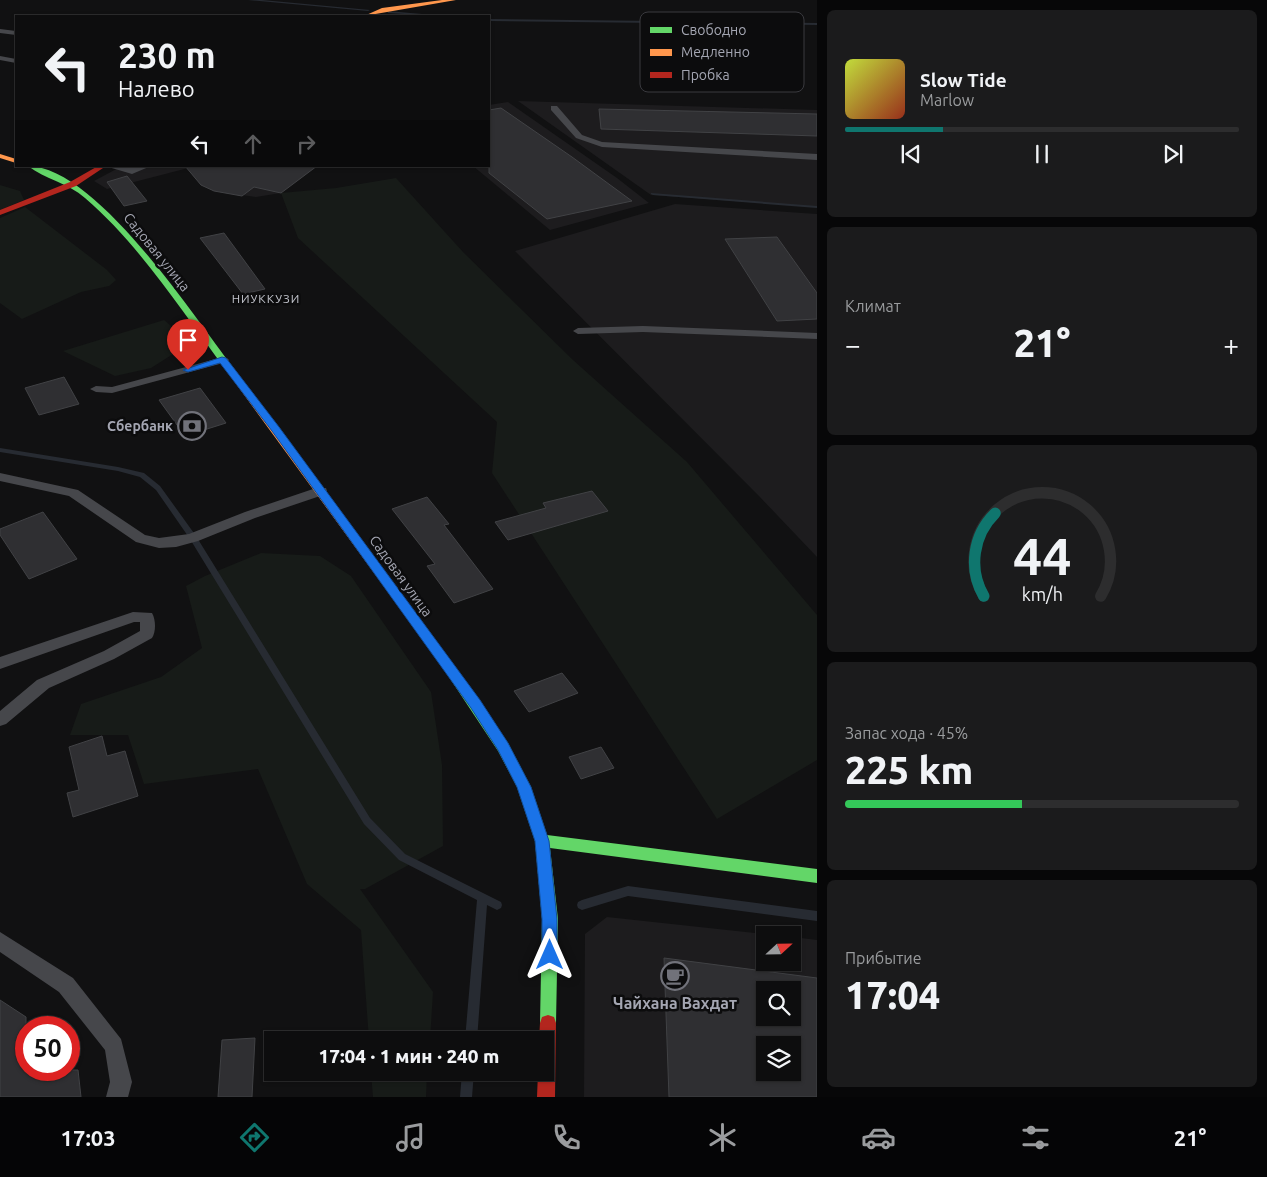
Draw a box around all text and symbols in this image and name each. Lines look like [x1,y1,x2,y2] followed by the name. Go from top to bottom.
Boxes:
[640,12,804,92] legend
[681,22,746,38] text: Свободно
[35,35,100,100] icon: left
[118,35,216,75] text: 230 m
[681,44,750,60] text: Медленно
[681,67,730,83] text: Пробка
[920,69,1007,91] text: Slow Tide
[118,76,195,101] text: Налево
[920,91,974,109] text: Marlow
[186,130,214,158] icon: left
[239,130,267,158] icon: ahead
[292,130,320,158] icon: right
[897,140,925,168] icon: previous
[1028,140,1056,168] icon: pause
[1159,140,1187,168] icon: next
[121,210,193,294] street label: Садовая улица
[232,292,300,305] district label: НИУККУЗИ
[845,297,901,315] text: Климат
[167,319,209,370] pin
[1014,322,1070,364] text: 21°
[174,326,202,354] icon: arrive
[845,329,861,360] text: −
[1223,329,1239,360] text: +
[177,411,207,441] bank icon: Сбербанк
[107,418,173,434] place label: Сбербанк
[1013,527,1071,585] text: 44
[366,532,436,620] street label: Садовая улица
[1021,584,1063,604] text: km/h
[845,724,968,742] text: Запас хода · 45%
[845,749,973,791] text: 225 km
[756,926,801,971] north arrow
[756,926,801,1081] map controls
[523,928,575,980] position arrow
[845,949,922,967] text: Прибытие
[660,961,690,991] cafe icon: Чайхана Вахдат
[845,974,940,1016] text: 17:04
[756,981,801,1026] button: search
[613,994,737,1012] place label: Чайхана Вахдат
[15,1016,80,1081] speed limit sign: 50
[756,1036,801,1081] button: layers
[319,1045,499,1067] text: 17:04 · 1 мин · 240 m
[237,1120,272,1155] icon: directions
[393,1120,428,1155] icon: music
[549,1120,584,1155] icon: phone
[705,1120,740,1155] icon: climate
[861,1120,896,1155] icon: car
[1018,1120,1053,1155] icon: filters
[61,1125,116,1150] text: 17:03
[1174,1125,1206,1150] text: 21°

